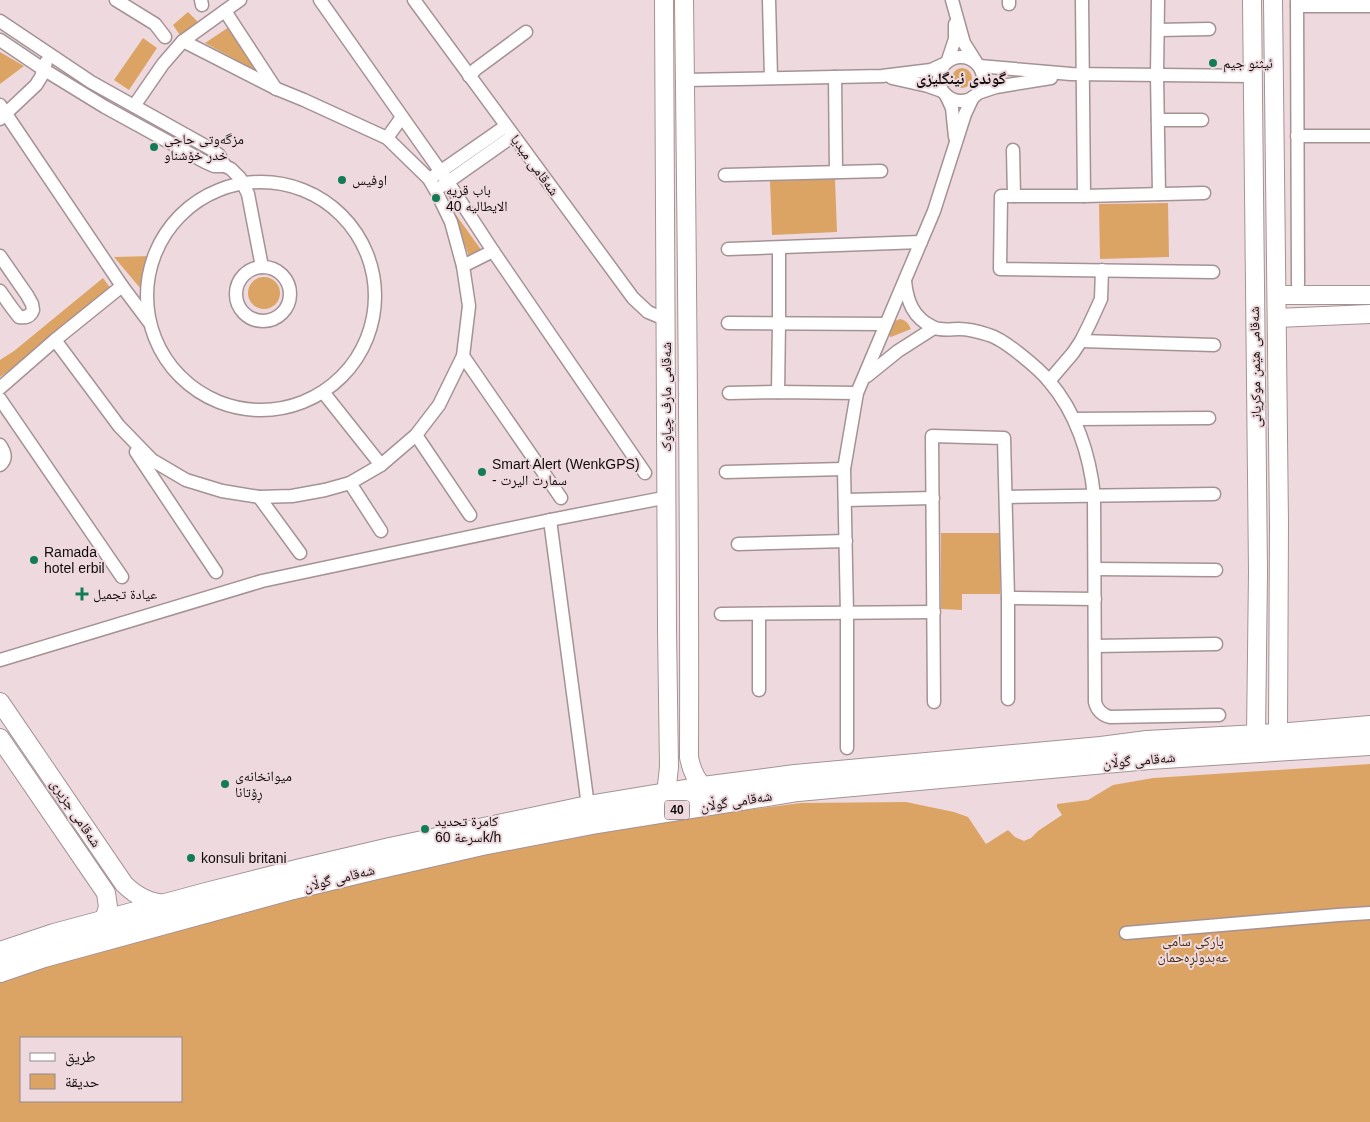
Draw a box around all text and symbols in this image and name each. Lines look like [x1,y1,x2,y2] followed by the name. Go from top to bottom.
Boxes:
[1223,55,1273,73] place label: ئيثنو جيم
[1207,57,1219,69] marker: ئيثنو جيم
[916,70,1006,88] district label: گوندی ئینگلیزی
[164,131,244,164] place label: مزگه‌وتی حاجی خدر خۆشناو
[507,131,562,199] street label: شەقامی میدیا
[148,141,160,153] marker: مزگه‌وتی حاجی خدر خۆشناو
[352,172,387,189] place label: اوفيس
[336,174,348,186] marker: اوفيس
[446,182,508,214] place label: باب قريه الايطاليه 40
[430,192,442,204] marker: باب قريه الايطاليه 40
[1246,306,1265,428] street label: شەقامی هێمن موکریانی
[658,342,675,452] street label: شەقامی مارف چیاوک
[492,456,640,489] place label: Smart Alert (WenkGPS) - سمارت اليرت
[476,466,488,478] marker: Smart Alert (WenkGPS) - سمارت اليرت
[44,544,105,576] place label: Ramada hotel erbil
[28,554,40,566] marker: Ramada hotel erbil
[93,586,157,603] place label: عيادة تجميل
[75,587,89,601] marker: عيادة تجميل
[1102,747,1176,772] street label: شەقامی گوڵان
[235,768,292,804] place label: میوانخانەی ڕۆتانا
[47,776,105,851] street label: شەقامی جزیری
[219,778,231,790] marker: میوانخانەی ڕۆتانا
[699,786,773,816] street label: شەقامی گوڵان
[664,800,690,820] road number: 40
[435,813,501,846] place label: كامرة تحديد سرعة 60k/h
[419,823,431,835] marker: كامرة تحديد سرعة 60k/h
[201,850,287,866] place label: konsuli britani
[185,852,197,864] marker: konsuli britani
[301,860,376,896] street label: شەقامی گوڵان
[1157,933,1229,969] park label: پارکی سامی عەبدولڕەحمان
[20,1037,182,1102] legend
[65,1048,96,1067] text: طريق
[65,1073,100,1090] text: حديقة

